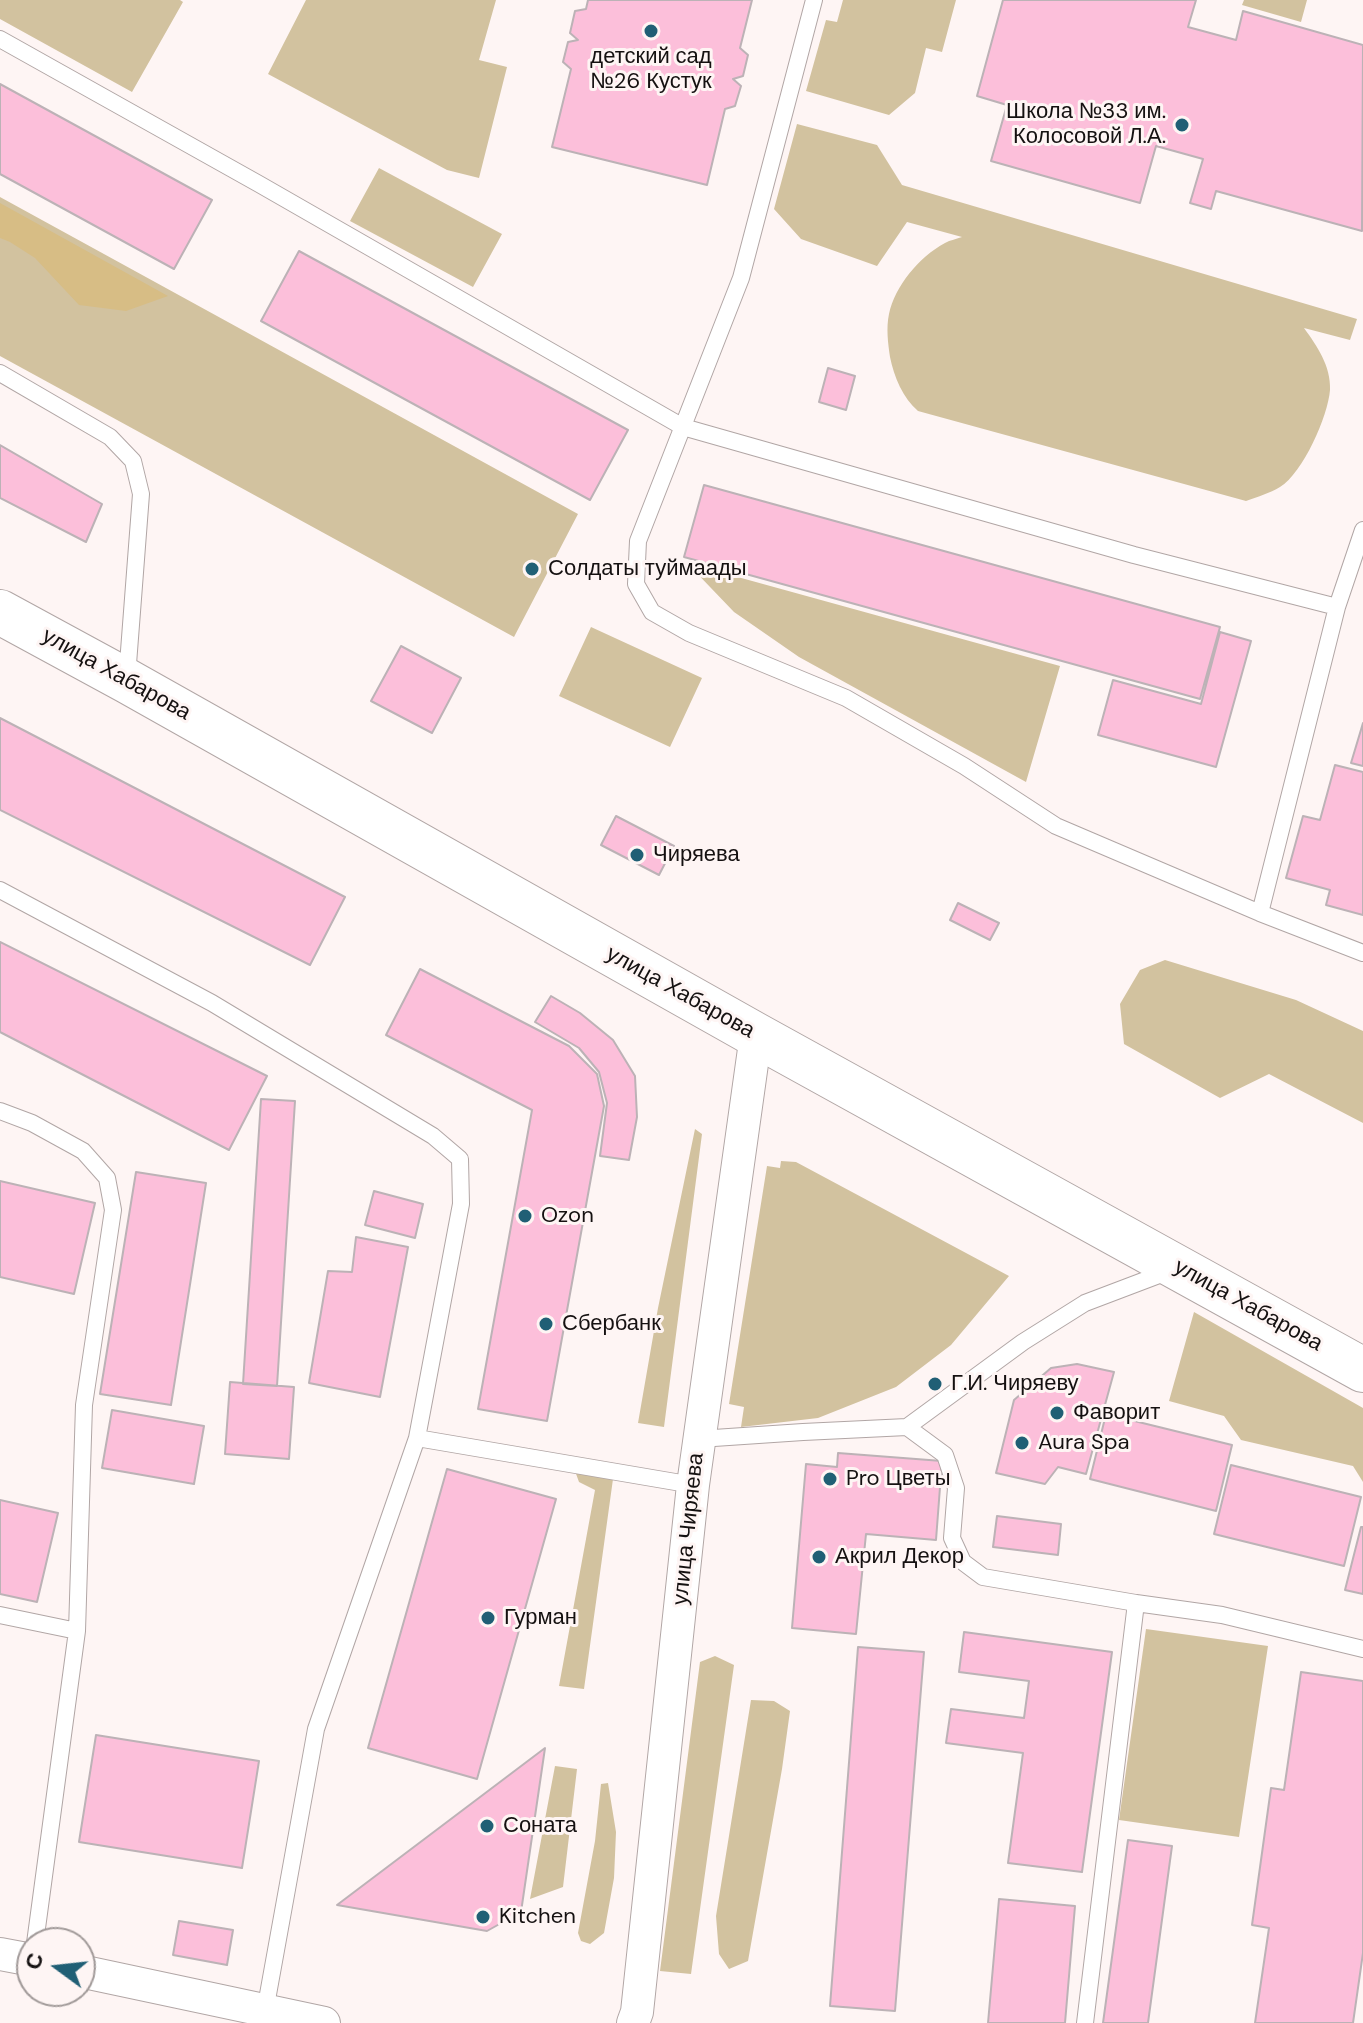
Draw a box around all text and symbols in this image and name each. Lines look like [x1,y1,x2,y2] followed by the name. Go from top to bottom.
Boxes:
[642,22,660,40] marker: детский сад №26 Кустук
[590,44,712,96] place label: детский сад №26 Кустук
[1006,99,1166,150] place label: Школа №33 им. Колосовой Л.А.
[1173,116,1191,134] marker: Школа №33 им. Колосовой Л.А.
[548,556,747,582] place label: Солдаты туймаады
[523,560,541,578] marker: Солдаты туймаады
[37,623,195,727] street label: улица Хабарова
[653,842,740,868] place label: Чиряева
[628,846,646,864] marker: Чиряева
[601,941,759,1045] street label: улица Хабарова
[541,1203,594,1229] place label: Ozon
[516,1207,534,1225] marker: Ozon
[1169,1254,1327,1358] street label: улица Хабарова
[562,1311,661,1337] place label: Сбербанк
[537,1315,555,1333] marker: Сбербанк
[951,1371,1079,1397] place label: Г.И. Чиряеву
[926,1375,944,1393] marker: Г.И. Чиряеву
[1073,1400,1160,1426] place label: Фаворит
[1048,1404,1066,1422] marker: Фаворит
[1038,1430,1129,1456] place label: Aura Spa
[1013,1434,1031,1452] marker: Aura Spa
[668,1451,710,1607] street label: улица Чиряева
[846,1466,950,1492] place label: Pro Цветы
[821,1470,839,1488] marker: Pro Цветы
[835,1544,964,1570] place label: Акрил Декор
[810,1548,828,1566] marker: Акрил Декор
[504,1605,577,1631] place label: Гурман
[479,1609,497,1627] marker: Гурман
[503,1813,577,1839] place label: Соната
[478,1817,496,1835] marker: Соната
[499,1904,576,1930] place label: Kitchen
[474,1908,492,1926] marker: Kitchen
[16,1927,96,2007] north arrow
[18,1950,50,1973] text: С

